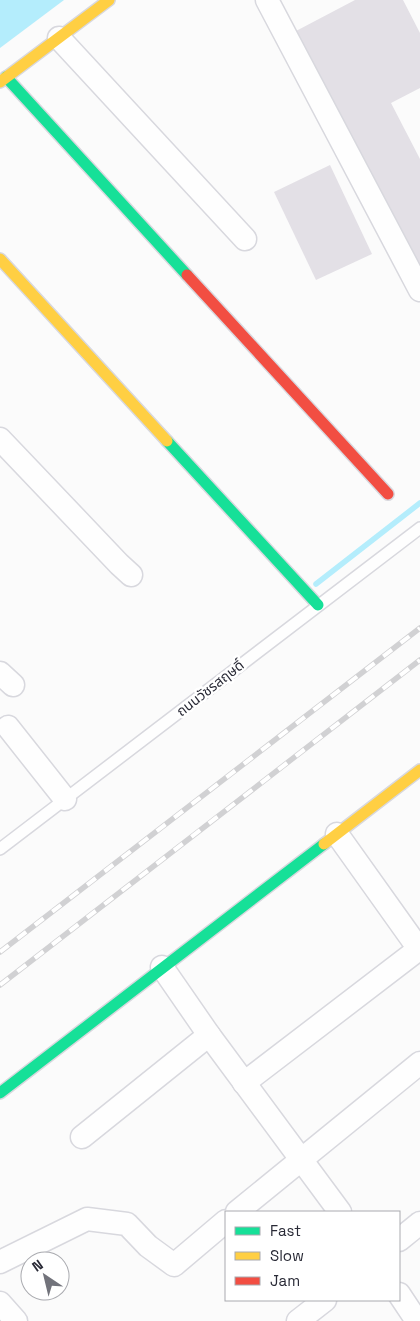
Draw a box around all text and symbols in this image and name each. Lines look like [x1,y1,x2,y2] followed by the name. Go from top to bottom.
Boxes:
[173,656,247,720] street label: ถนนวัชรสฤษดิ์
[225,1211,400,1301] legend
[270,1221,301,1240] text: Fast
[270,1246,304,1265] text: Slow
[20,1251,70,1301] north arrow
[29,1255,47,1275] text: N
[270,1271,300,1290] text: Jam

